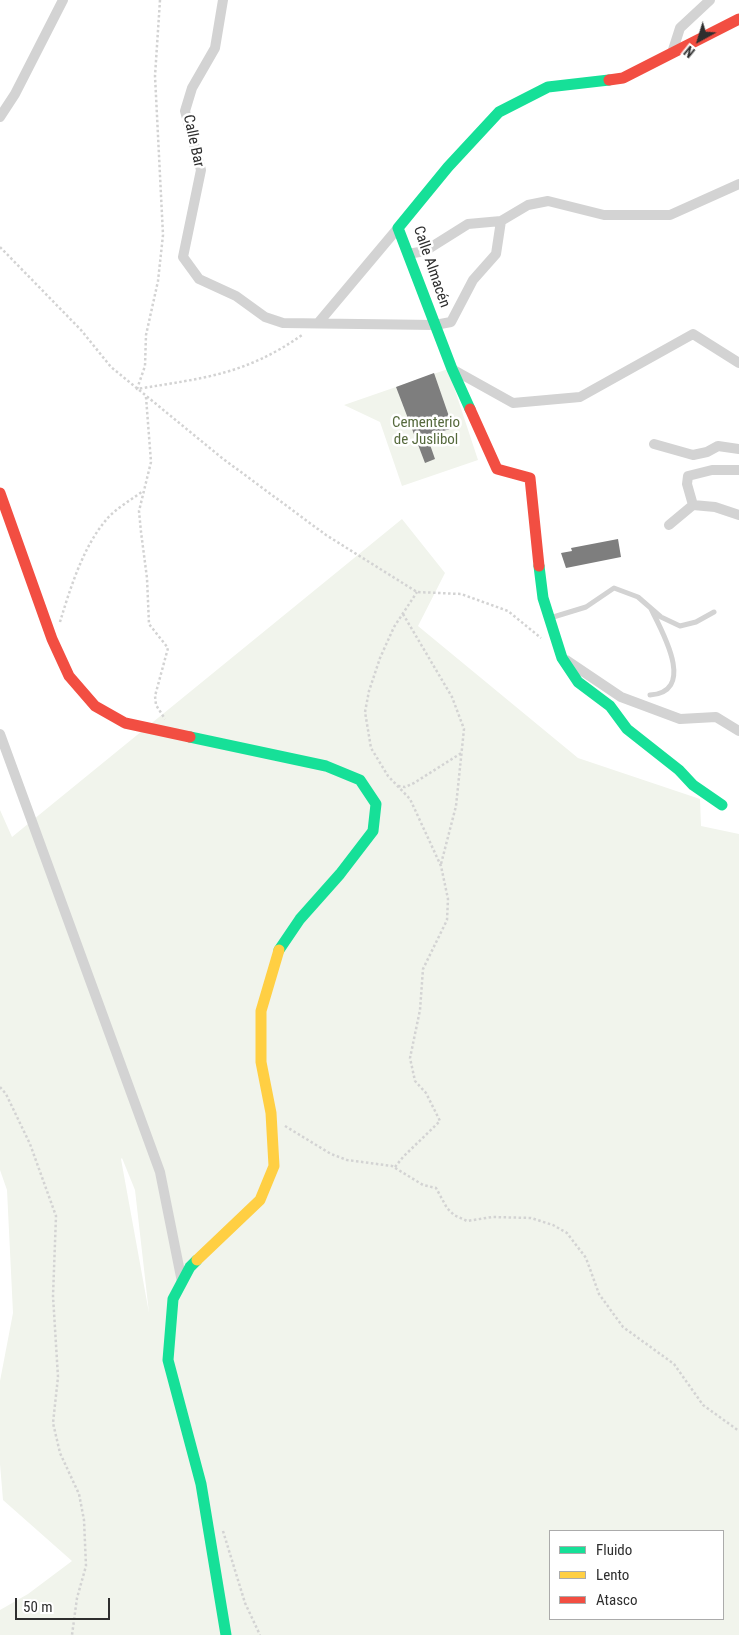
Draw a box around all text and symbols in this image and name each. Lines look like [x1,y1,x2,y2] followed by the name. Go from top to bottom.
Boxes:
[674,15,724,65] north arrow
[681,43,698,61] text: N
[179,113,207,169] street label: Calle Bar
[409,224,453,310] street label: Calle Almacén
[392,414,460,449] park label: Cementerio de Juslibol
[549,1530,724,1620] legend
[596,1541,632,1559] text: Fluido
[596,1566,629,1584] text: Lento
[18,1588,112,1620] scale bar
[596,1591,637,1609] text: Atasco
[23,1598,53,1616] text: 50 m

